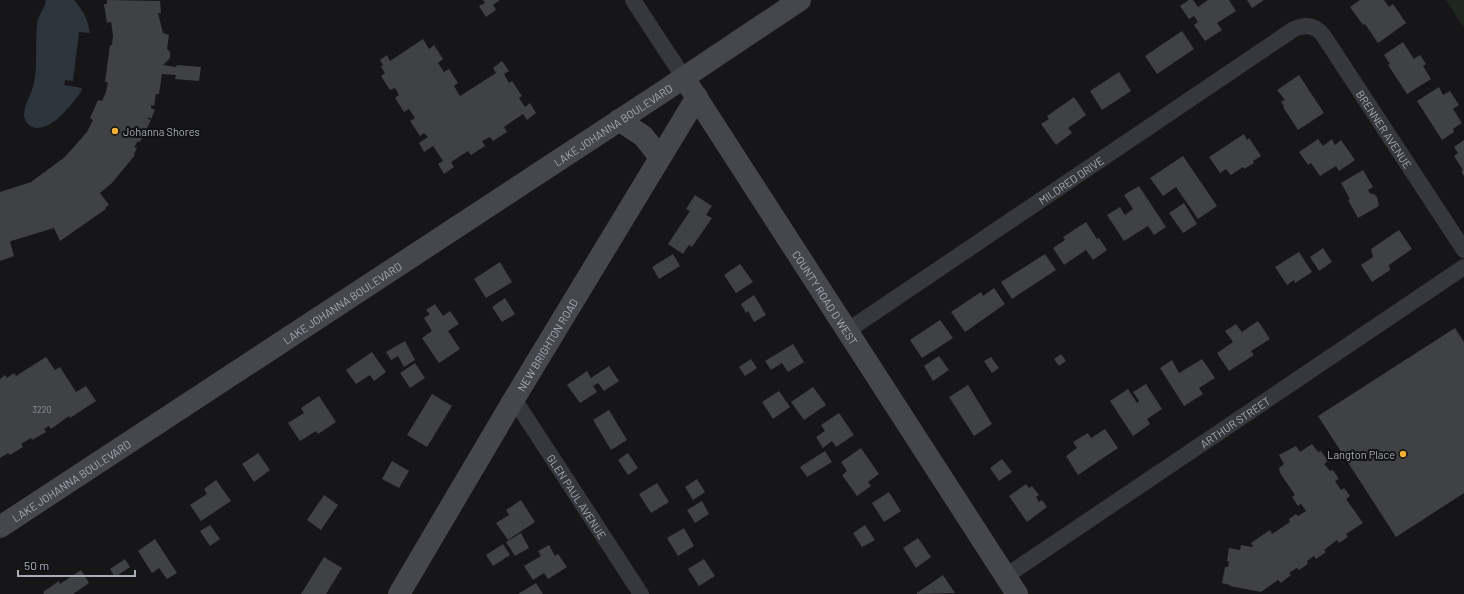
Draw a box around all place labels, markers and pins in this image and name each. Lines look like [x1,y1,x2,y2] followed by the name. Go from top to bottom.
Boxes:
[123,125,200,138] place label: Johanna Shores
[110,126,120,136] marker: Johanna Shores
[1327,448,1395,461] place label: Langton Place
[1398,449,1408,459] marker: Langton Place

